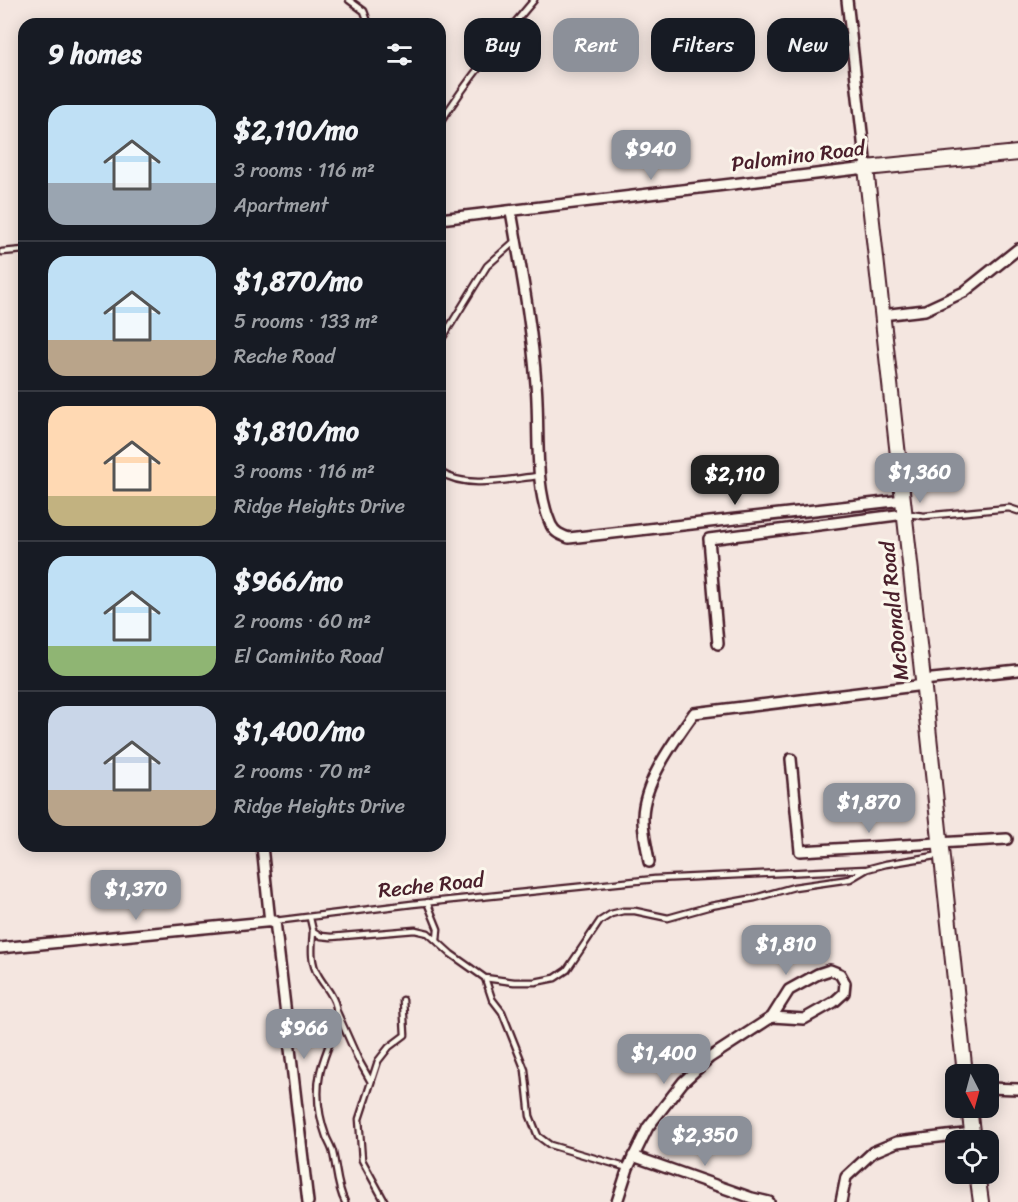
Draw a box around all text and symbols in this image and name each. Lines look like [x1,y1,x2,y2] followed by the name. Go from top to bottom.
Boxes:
[464,18,541,72] chip: Buy
[553,18,639,72] chip: Rent
[651,18,755,72] chip: Filters
[767,18,849,72] chip: New
[48,31,142,77] text: 9 homes
[383,38,416,71] icon: filters
[234,107,358,153] text: $2,110/mo
[96,129,168,201] icon: home
[729,129,869,183] street label: Palomino Road
[615,130,687,181] pin: $940
[626,132,676,167] text: $940
[234,153,375,188] text: 3 rooms · 116 m²
[234,188,328,223] text: Apartment
[234,258,363,304] text: $1,870/mo
[96,280,168,352] icon: home
[234,304,378,339] text: 5 rooms · 133 m²
[234,339,335,374] text: Reche Road
[234,408,359,454] text: $1,810/mo
[96,430,168,502] icon: home
[871,453,969,504] pin: $1,360
[234,454,375,489] text: 3 rooms · 116 m²
[686,455,784,506] pin: $2,110
[889,455,951,490] text: $1,360
[705,457,765,492] text: $2,110
[234,489,405,524] text: Ridge Heights Drive
[868,537,920,683] street label: McDonald Road
[234,558,343,604] text: $966/mo
[96,580,168,652] icon: home
[234,604,371,639] text: 2 rooms · 60 m²
[234,639,383,674] text: El Caminito Road
[234,708,365,754] text: $1,400/mo
[96,730,168,802] icon: home
[234,754,371,789] text: 2 rooms · 70 m²
[820,783,918,834] pin: $1,870
[837,785,901,820] text: $1,870
[234,789,405,824] text: Ridge Heights Drive
[376,860,488,909] street label: Reche Road
[87,870,185,921] pin: $1,370
[105,872,167,907] text: $1,370
[737,925,835,976] pin: $1,810
[756,927,816,962] text: $1,810
[268,1009,340,1060] pin: $966
[280,1011,328,1046] text: $966
[615,1034,713,1085] pin: $1,400
[631,1036,697,1071] text: $1,400
[945,1064,999,1118] north arrow
[945,1064,999,1184] map controls
[656,1116,754,1167] pin: $2,350
[672,1118,738,1153] text: $2,350
[945,1130,999,1184] button: locate

